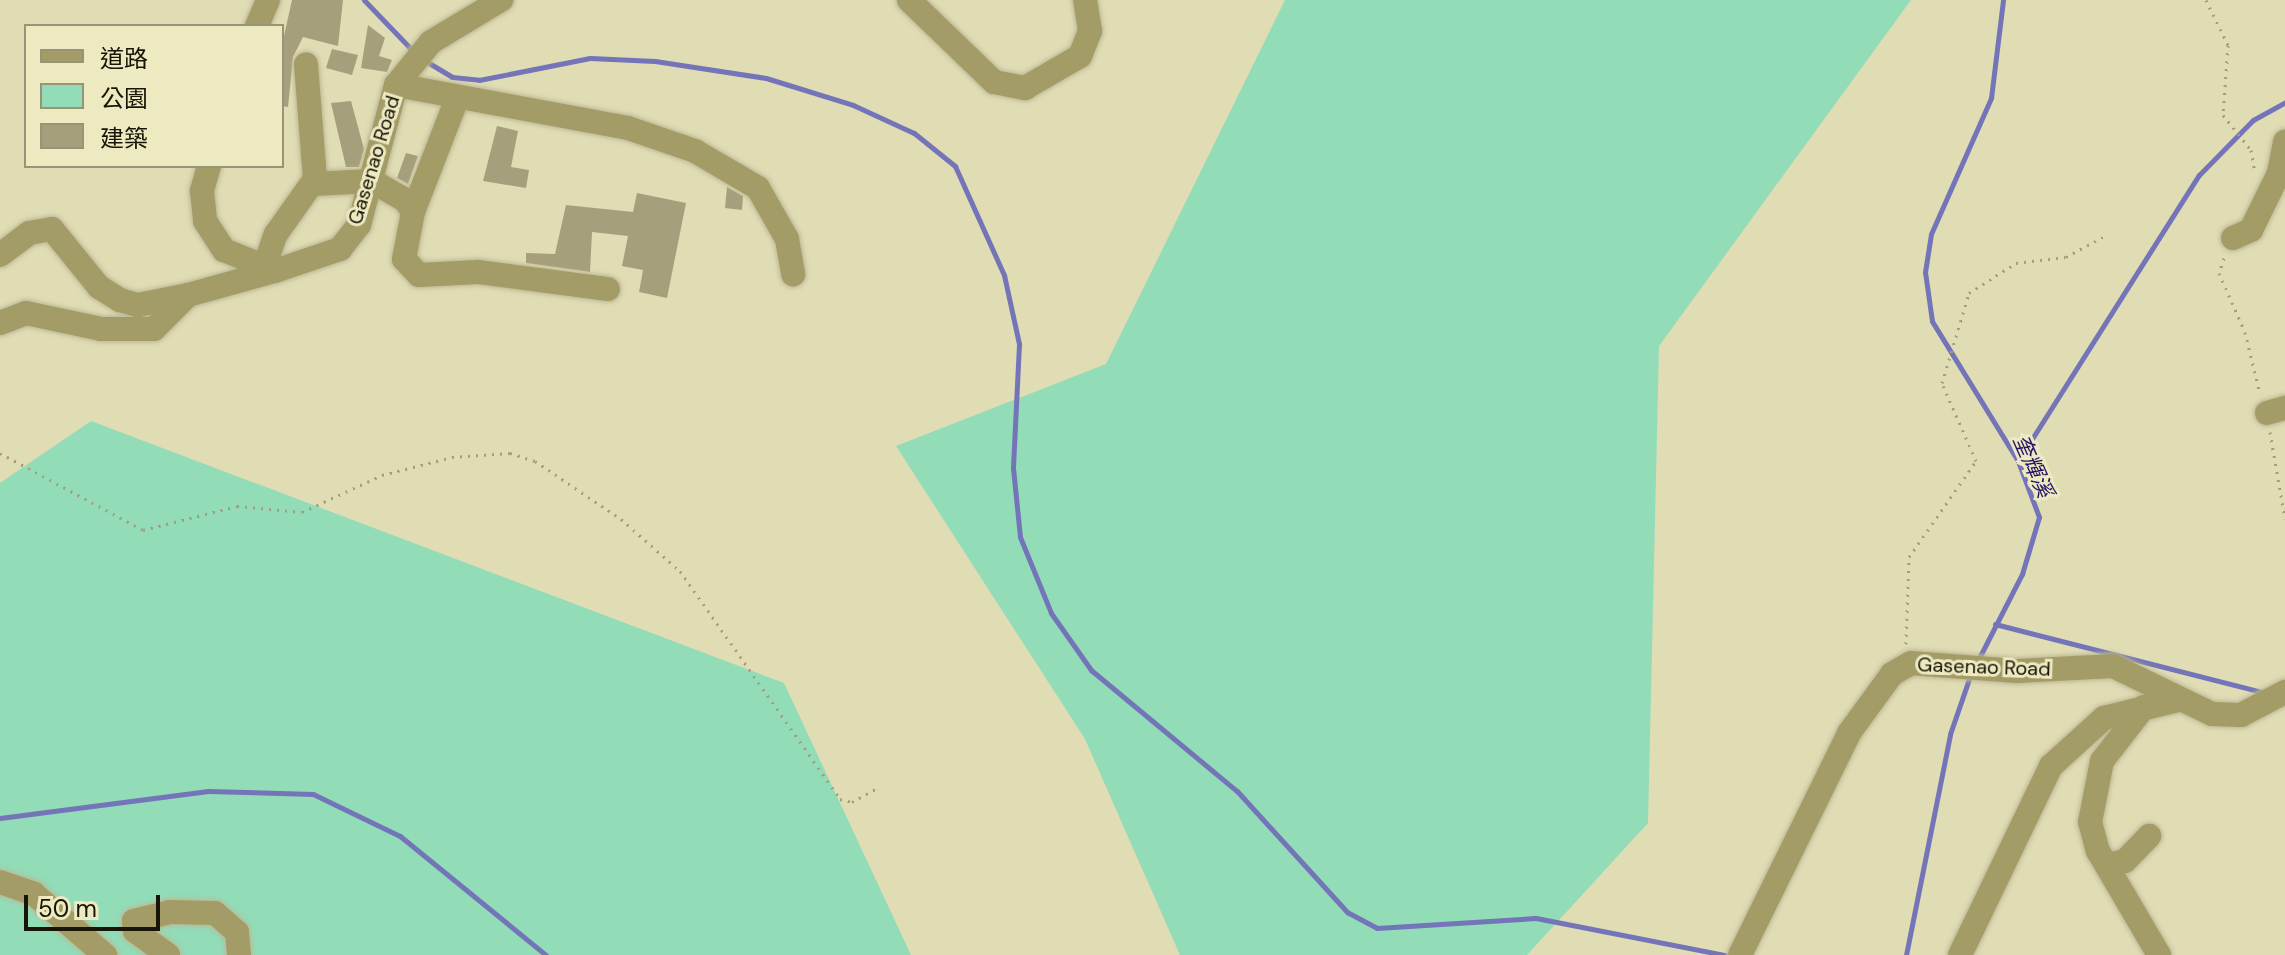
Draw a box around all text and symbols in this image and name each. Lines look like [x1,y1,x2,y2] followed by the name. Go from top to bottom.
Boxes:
[24,24,284,168] legend
[100,43,148,74] text: 道路
[100,83,148,114] text: 公園
[343,93,405,227] street label: Gasenao Road
[100,123,148,154] text: 建築
[2008,430,2058,502] water label: 奎輝溪
[1917,653,2051,681] street label: Gasenao Road
[28,879,164,929] scale bar
[38,893,97,924] text: 50 m

